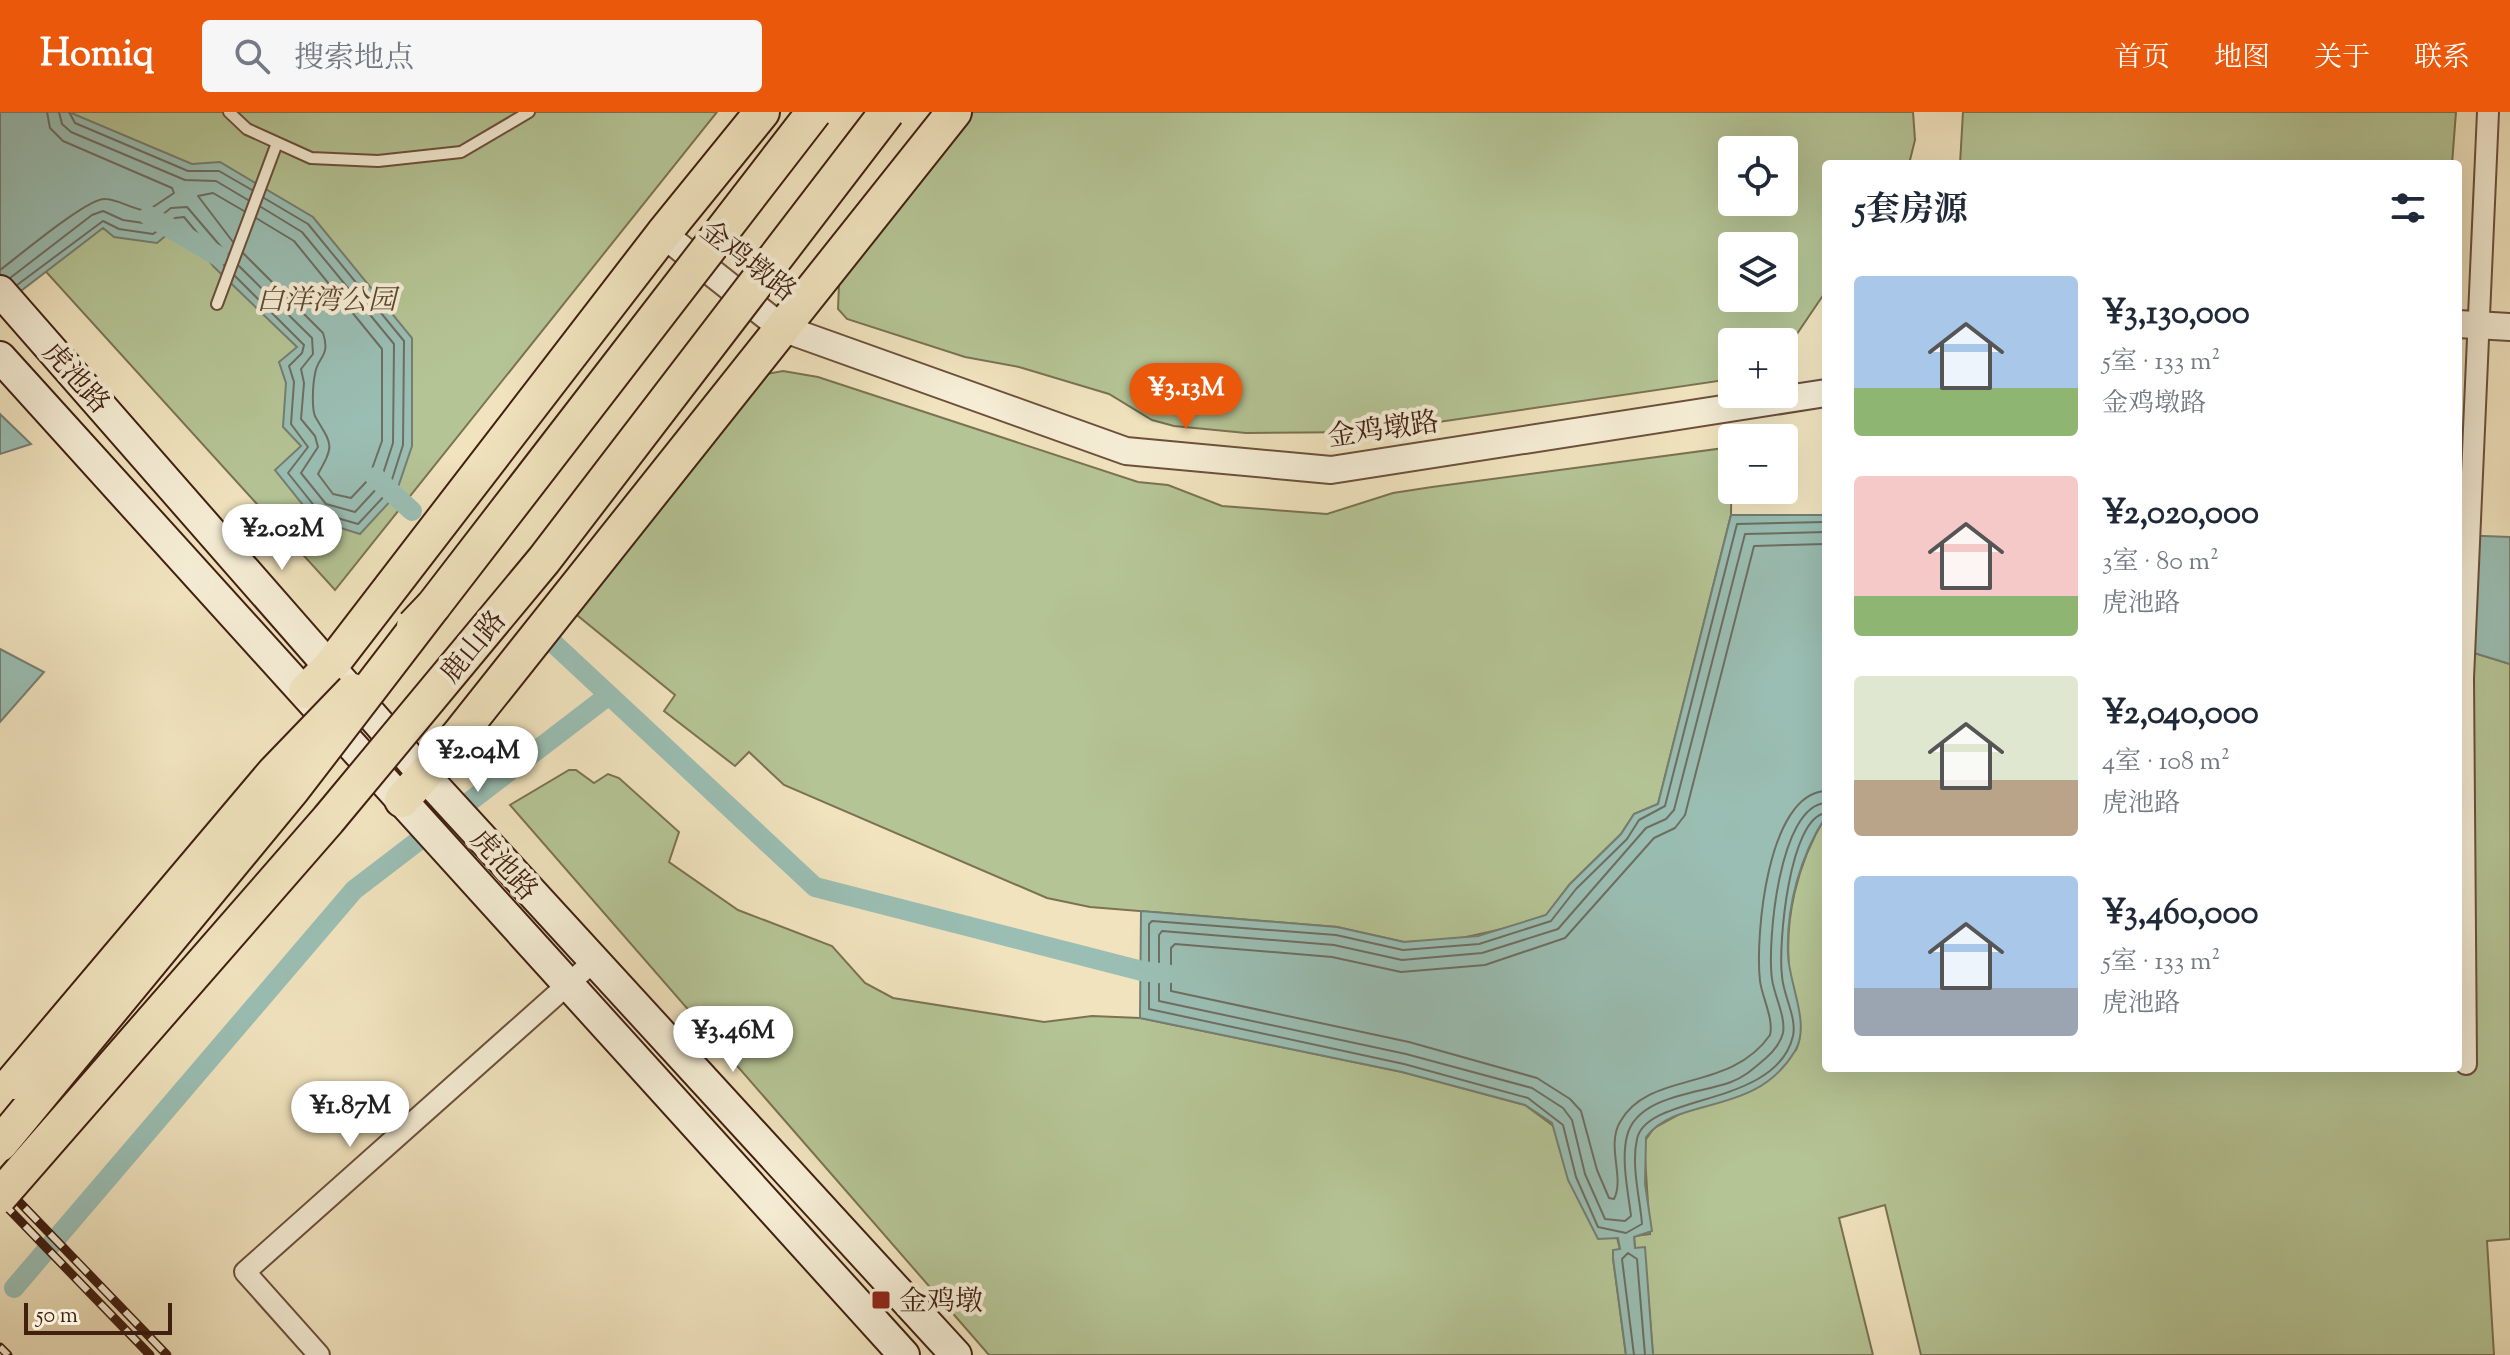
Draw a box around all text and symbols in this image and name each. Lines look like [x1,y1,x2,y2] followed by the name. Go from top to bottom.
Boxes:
[202,20,762,92] search box
[40,29,154,83] text: Homiq
[230,34,274,78] icon: search
[294,38,414,81] text: 搜索地点
[2114,39,2170,79] text: 首页
[2214,39,2270,79] text: 地图
[2314,39,2370,79] text: 关于
[2414,39,2470,79] text: 联系
[1718,136,1798,504] map controls
[1718,136,1798,216] button: locate
[2386,186,2430,230] icon: filters
[1854,187,1968,236] text: 5套房源
[691,212,804,313] street label: 金鸡墩路
[1718,232,1798,312] button: layers
[256,282,400,322] park label: 白洋湾公园
[2102,290,2250,339] text: ¥3,130,000
[1918,308,2014,404] icon: home
[1718,328,1798,408] button: +
[32,334,118,424] street label: 虎池路
[2102,344,2220,381] text: 5室 · 133 m²
[1121,363,1251,431] pin: ¥3.13M
[1147,370,1225,407] text: ¥3.13M
[2102,386,2206,423] text: 金鸡墩路
[1325,403,1442,459] street label: 金鸡墩路
[1718,424,1798,504] button: −
[2102,490,2259,539] text: ¥2,020,000
[217,504,347,572] pin: ¥2.02M
[1918,508,2014,604] icon: home
[240,511,324,548] text: ¥2.02M
[2102,544,2219,581] text: 3室 · 80 m²
[2102,586,2180,623] text: 虎池路
[432,603,517,693] street label: 鹿山路
[2102,690,2259,739] text: ¥2,040,000
[1918,708,2014,804] icon: home
[413,726,543,794] pin: ¥2.04M
[436,733,520,770] text: ¥2.04M
[2102,744,2230,781] text: 4室 · 108 m²
[2102,786,2180,823] text: 虎池路
[460,821,546,911] street label: 虎池路
[2102,890,2258,939] text: ¥3,460,000
[1918,908,2014,1004] icon: home
[2102,944,2220,981] text: 5室 · 133 m²
[2102,986,2180,1023] text: 虎池路
[668,1006,798,1074] pin: ¥3.46M
[691,1013,775,1050] text: ¥3.46M
[285,1081,415,1149] pin: ¥1.87M
[309,1088,391,1125] text: ¥1.87M
[899,1283,983,1323] place label: 金鸡墩
[870,1289,892,1311] marker: 金鸡墩
[24,1299,172,1335] scale bar
[36,1301,78,1333] text: 50 m

